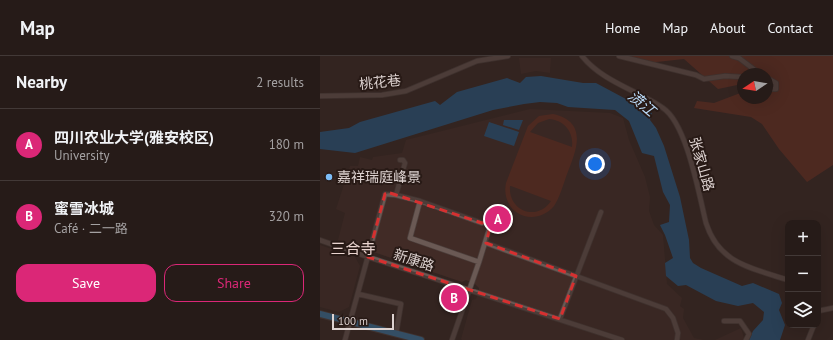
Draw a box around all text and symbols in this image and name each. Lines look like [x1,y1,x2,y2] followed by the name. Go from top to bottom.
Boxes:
[20,16,55,40] text: Map
[605,19,640,37] text: Home
[662,19,688,37] text: Map
[710,19,746,37] text: About
[768,19,813,37] text: Contact
[737,68,773,104] north arrow
[16,71,67,93] text: Nearby
[358,71,402,93] street label: 桃花巷
[256,74,304,91] text: 2 results
[624,86,661,121] water label: 𣸣江
[54,128,214,147] text: 四川农业大学(雅安校区)
[686,135,718,193] street label: 张家山路
[25,136,33,153] text: A
[269,136,304,153] text: 180 m
[54,147,110,164] text: University
[585,154,605,174] your location
[337,168,421,186] place label: 嘉祥瑞庭峰景
[324,172,334,182] marker: 嘉祥瑞庭峰景
[54,199,114,218] text: 蜜雪冰城
[485,204,511,234] pin: A
[25,208,33,225] text: B
[269,208,304,225] text: 320 m
[54,220,128,237] text: Café · 二一路
[785,220,821,328] map controls
[785,220,821,256] button: +
[330,239,376,258] district label: 三合寺
[391,245,437,275] street label: 新康路
[785,256,821,292] button: −
[16,264,156,302] button: Save
[164,264,304,302] button: Share
[441,283,467,313] pin: B
[785,292,821,328] button: layers
[332,312,394,331] scale bar
[338,314,368,328] text: 100 m

